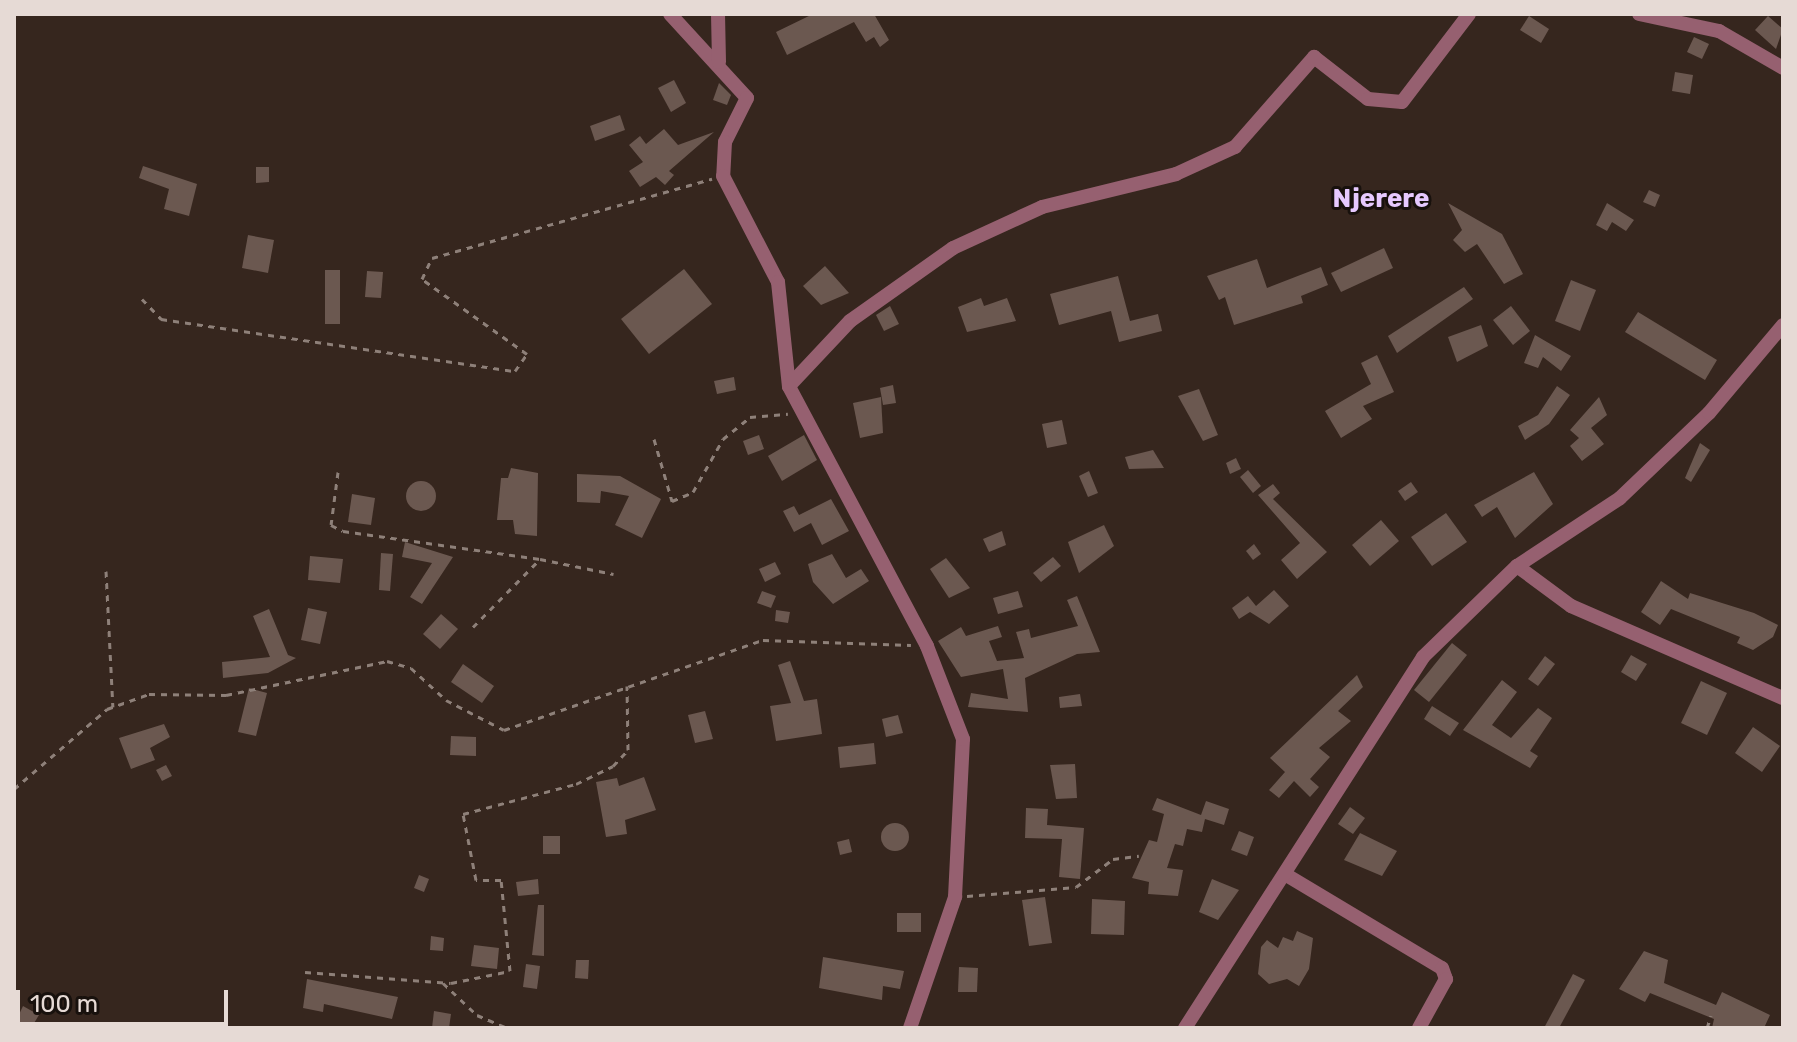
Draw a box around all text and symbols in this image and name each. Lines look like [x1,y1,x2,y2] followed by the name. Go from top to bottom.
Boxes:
[1333,183,1429,215] district label: Njerere
[20,974,232,1024] scale bar
[30,990,98,1018] text: 100 m

